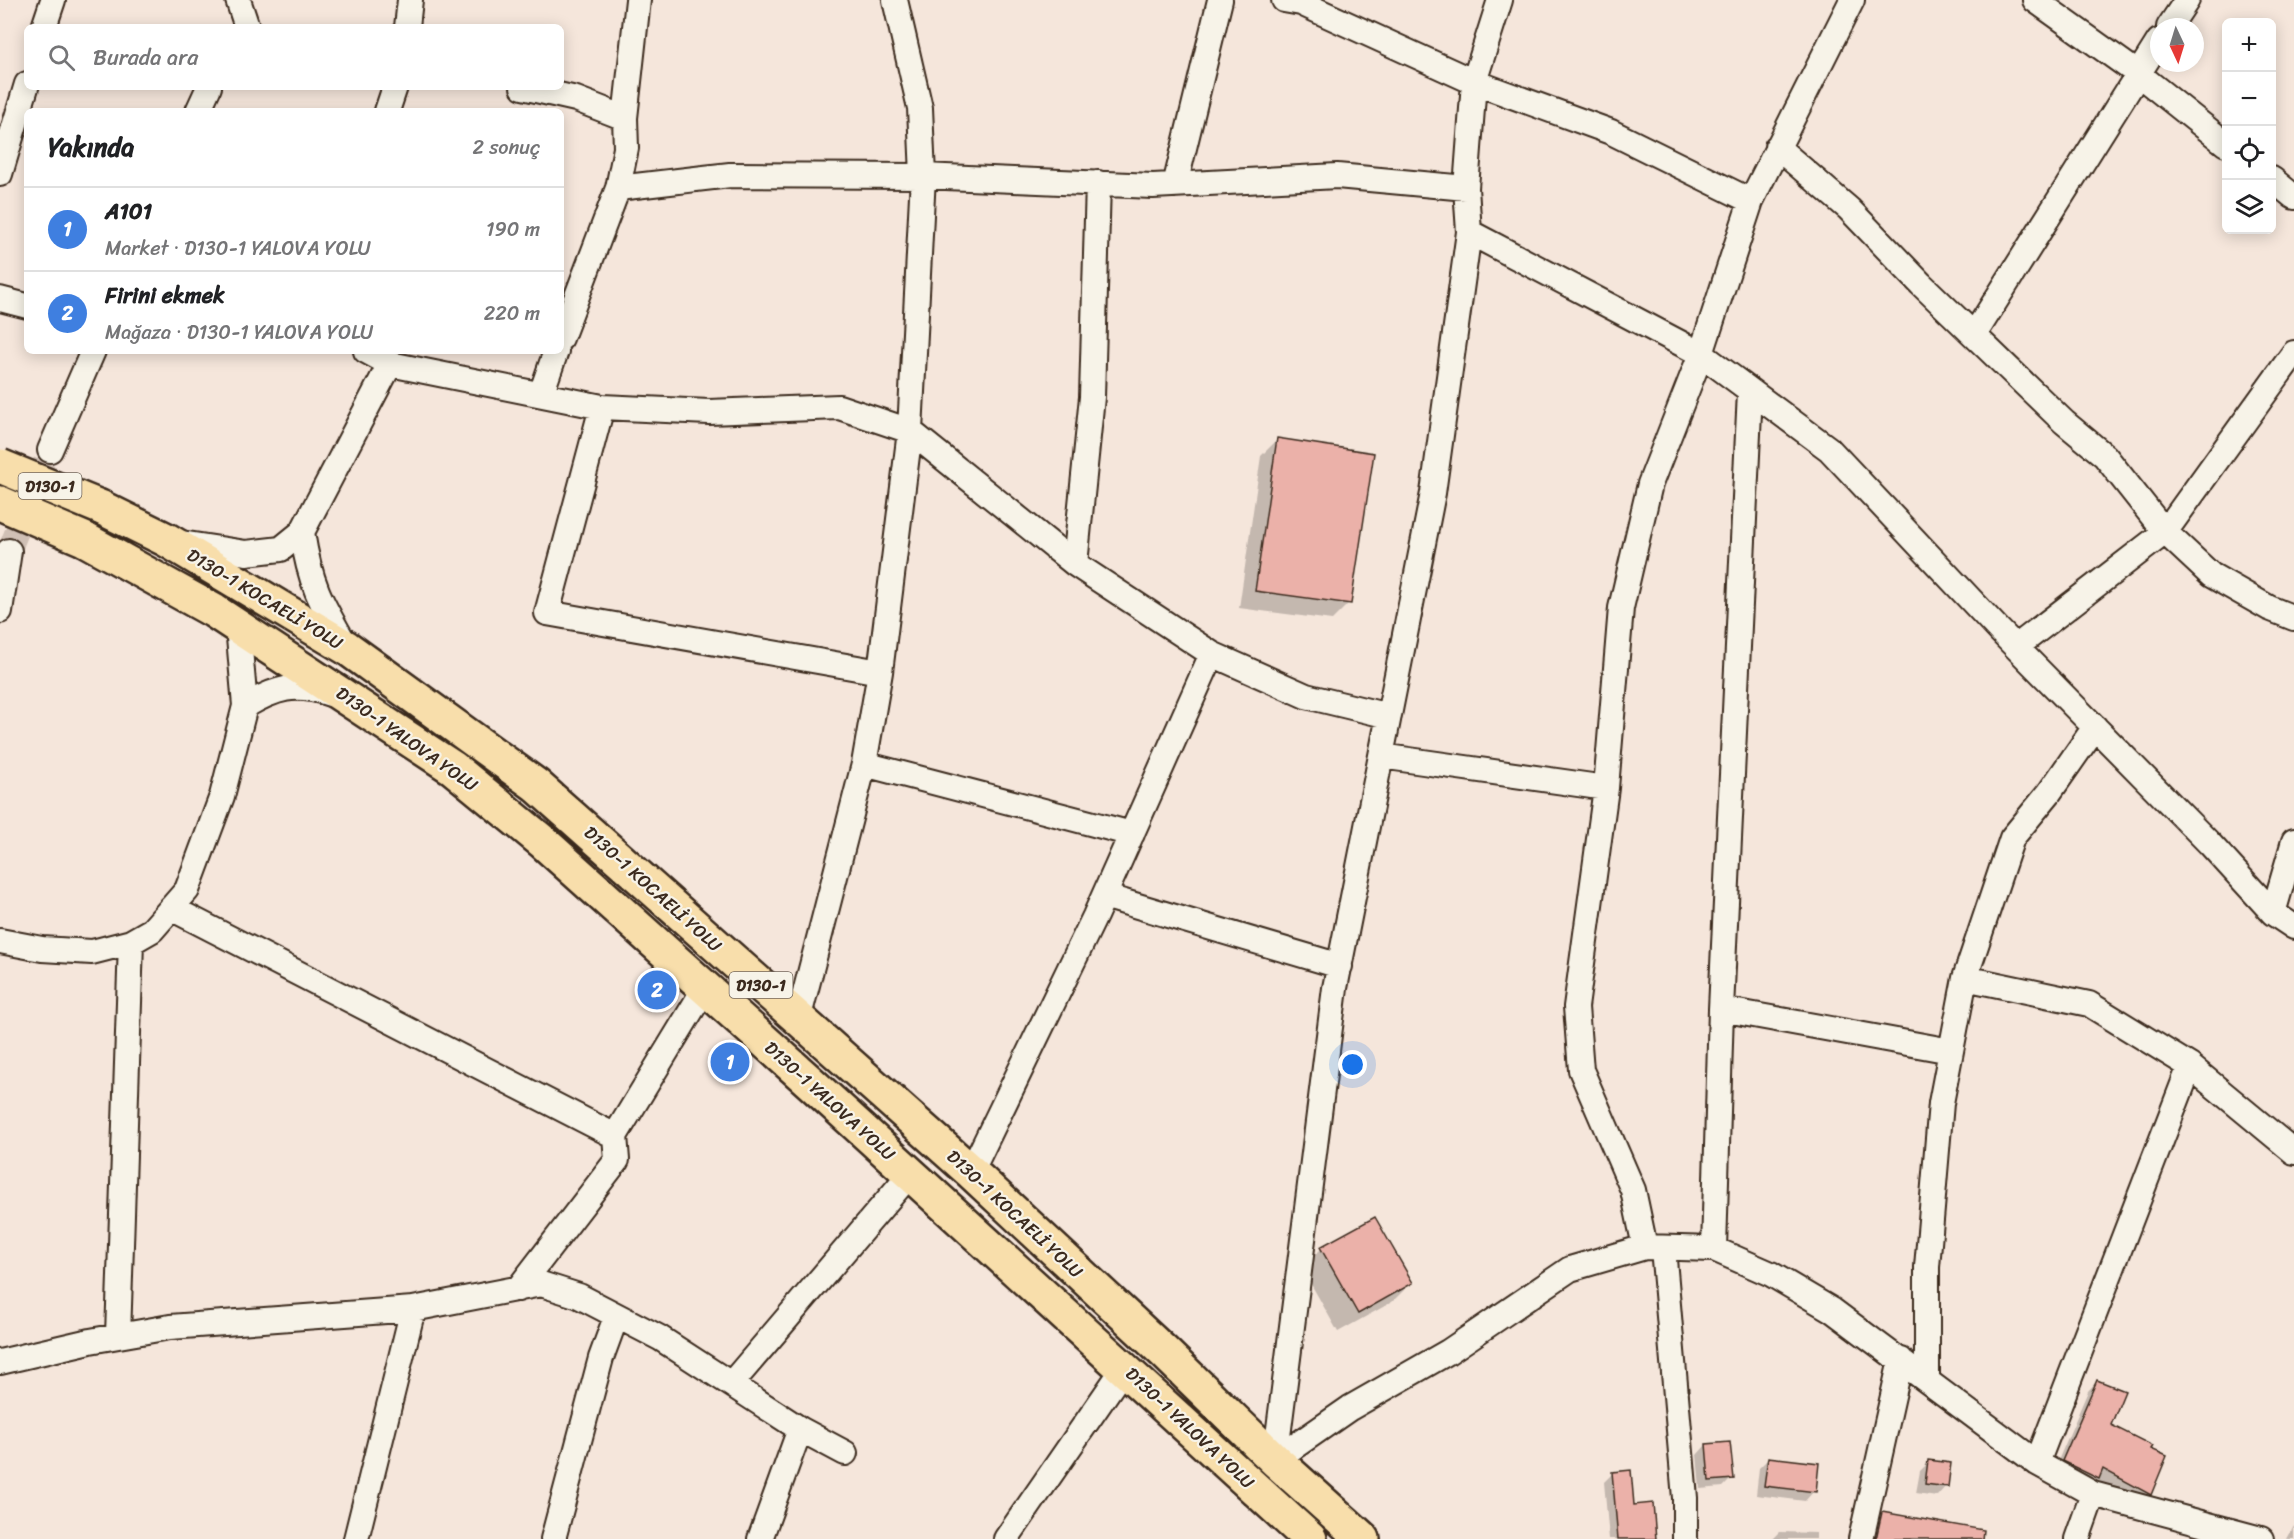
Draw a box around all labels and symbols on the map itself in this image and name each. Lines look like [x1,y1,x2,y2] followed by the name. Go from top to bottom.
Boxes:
[2150,18,2204,72] north arrow
[19,473,82,499] road number: D130-1
[181,539,350,659] street label: D130-1 KOCAELİ YOLU
[329,678,485,800] street label: D130-1 YALOVA YOLU
[576,818,730,961] street label: D130-1 KOCAELİ YOLU
[638,968,676,1012] pin: 2
[730,972,792,998] road number: D130-1
[757,1033,903,1169] street label: D130-1 YALOVA YOLU
[710,1040,750,1084] pin: 1
[1338,1050,1367,1079] your location
[939,1142,1091,1287] street label: D130-1 KOCAELİ YOLU
[1118,1359,1263,1497] street label: D130-1 YALOVA YOLU

